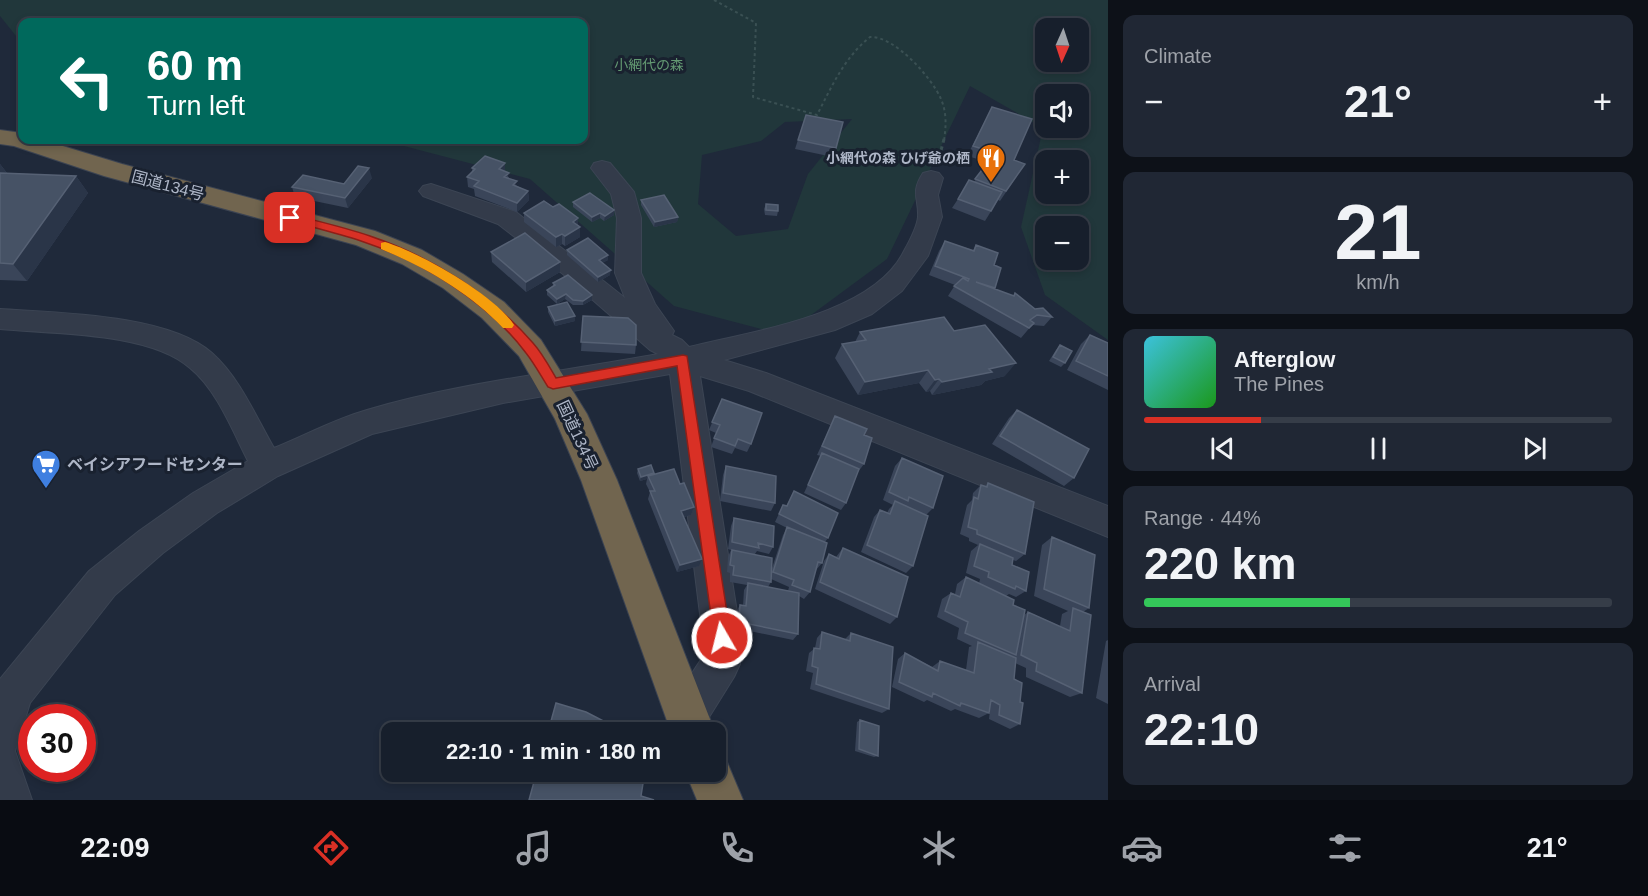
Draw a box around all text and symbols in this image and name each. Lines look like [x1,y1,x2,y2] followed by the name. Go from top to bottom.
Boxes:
[1035,18,1089,72] north arrow
[1035,18,1089,270] map controls
[48,42,126,120] icon: left
[147,42,243,89] text: 60 m
[1144,45,1212,67] text: Climate
[614,57,684,73] park label: 小網代の森
[1344,76,1412,127] text: 21°
[1144,83,1163,120] text: −
[1593,83,1612,120] text: +
[1035,84,1089,138] button: sound
[147,91,245,121] text: Turn left
[975,142,1007,184] restaurant icon: 小網代の森 ひげ爺の栖
[826,150,970,166] place label: 小網代の森 ひげ爺の栖
[1035,150,1089,204] button: +
[130,168,206,203] street label: 国道134号
[1335,188,1421,276] text: 21
[264,192,315,243] pin
[273,201,306,234] icon: arrive
[1035,216,1089,270] button: −
[1356,271,1400,293] text: km/h
[1234,347,1335,372] text: Afterglow
[1234,373,1324,395] text: The Pines
[554,398,601,473] street label: 国道134号
[1206,432,1239,465] icon: previous
[1362,432,1395,465] icon: pause
[1518,432,1551,465] icon: next
[30,448,62,490] supermarket icon: ベイシアフードセンター
[67,456,243,473] place label: ベイシアフードセンター
[1144,507,1261,529] text: Range · 44%
[1144,538,1297,589] text: 220 km
[690,606,754,670] position arrow
[1144,673,1201,695] text: Arrival
[18,704,96,782] speed limit sign: 30
[1144,704,1259,755] text: 22:10
[446,739,661,764] text: 22:10 · 1 min · 180 m
[310,827,352,869] icon: directions
[513,827,555,869] icon: music
[716,827,758,869] icon: phone
[918,827,960,869] icon: climate
[1121,827,1163,869] icon: car
[1324,827,1366,869] icon: filters
[80,833,149,863] text: 22:09
[1527,833,1568,863] text: 21°

